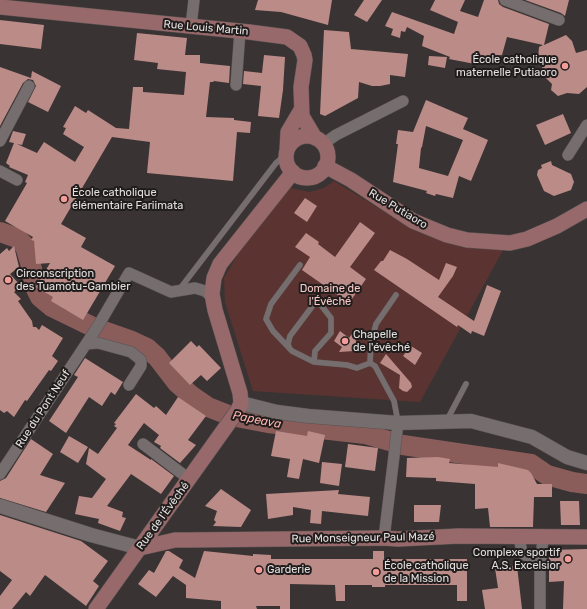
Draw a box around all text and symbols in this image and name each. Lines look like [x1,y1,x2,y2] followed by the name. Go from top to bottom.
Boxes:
[163,18,249,38] street label: Rue Louis Martin
[456,53,557,79] place label: École catholique maternelle Putiaoro
[560,61,570,71] marker: École catholique maternelle Putiaoro
[72,186,183,212] place label: École catholique élémentaire Fariimata
[366,186,430,232] street label: Rue Putiaoro
[59,194,69,204] marker: École catholique élémentaire Fariimata
[16,267,130,293] place label: Circonscription des Tuamotu-Gambier
[3,275,13,285] marker: Circonscription des Tuamotu-Gambier
[300,282,360,308] park label: Domaine de l'Évêché
[353,328,410,354] place label: Chapelle de l'évêché
[340,336,350,346] marker: Chapelle de l'évêché
[13,368,73,450] street label: Rue du Pont Neuf
[231,408,283,432] water label: Papeava
[134,480,192,552] street label: Rue de l'Évêché
[291,530,435,546] street label: Rue Monseigneur Paul Mazé
[473,546,560,572] place label: Complexe sportif A.S. Excelsior
[563,554,573,564] marker: Complexe sportif A.S. Excelsior
[384,559,469,585] place label: École catholique de la Mission
[267,563,310,577] place label: Garderie
[254,565,264,575] marker: Garderie
[371,567,381,577] marker: École catholique de la Mission

